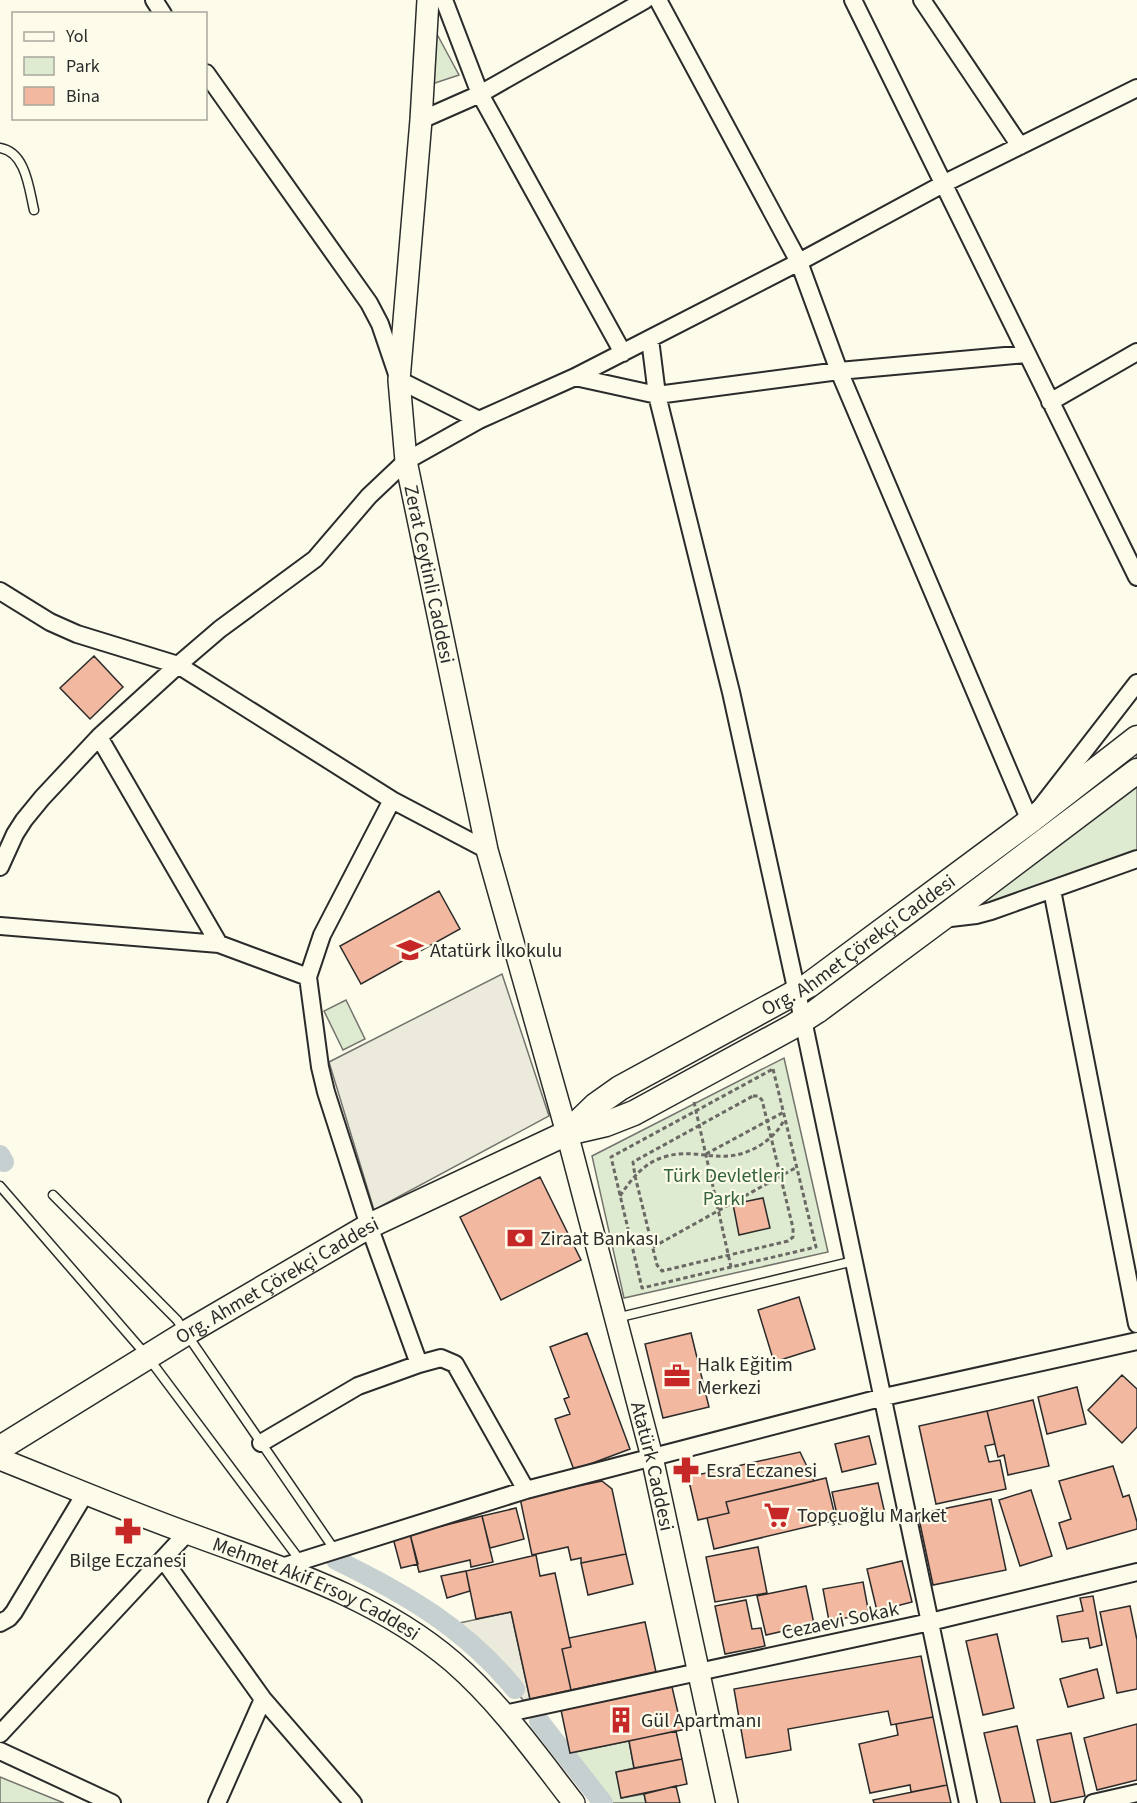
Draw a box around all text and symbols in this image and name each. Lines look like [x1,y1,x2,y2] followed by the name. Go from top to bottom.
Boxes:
[12,12,207,120] legend
[65,24,88,49] text: Yol
[66,54,100,79] text: Park
[66,84,100,109] text: Bina
[396,483,461,666] street label: Zerat Ceytinli Caddesi
[757,868,961,1023] street label: Org. Ahmet Çörekçi Caddesi
[395,935,425,965] school or university icon: Atatürk İlkokulu
[430,937,562,965] place label: Atatürk İlkokulu
[663,1162,785,1213] park label: Türk Devletleri Parkı
[170,1210,384,1351] street label: Org. Ahmet Çörekçi Caddesi
[505,1223,535,1253] bank icon: Ziraat Bankası
[540,1225,659,1253] place label: Ziraat Bankası
[697,1351,793,1402] place label: Halk Eğitim Merkezi
[662,1361,692,1391] office icon: Halk Eğitim Merkezi
[623,1399,681,1534] street label: Atatürk Caddesi
[671,1455,701,1485] pharmacy icon: Esra Eczanesi
[706,1457,817,1485] place label: Esra Eczanesi
[762,1500,792,1530] supermarket icon: Topçuoğlu Market
[797,1502,947,1530] place label: Topçuoğlu Market
[113,1516,143,1546] pharmacy icon: Bilge Eczanesi
[209,1530,425,1648] street label: Mehmet Akif Ersoy Caddesi
[69,1547,187,1575] place label: Bilge Eczanesi
[779,1595,901,1647] street label: Cezaevi Sokak
[606,1705,636,1735] building icon: Gül Apartmanı
[641,1707,761,1735] place label: Gül Apartmanı

